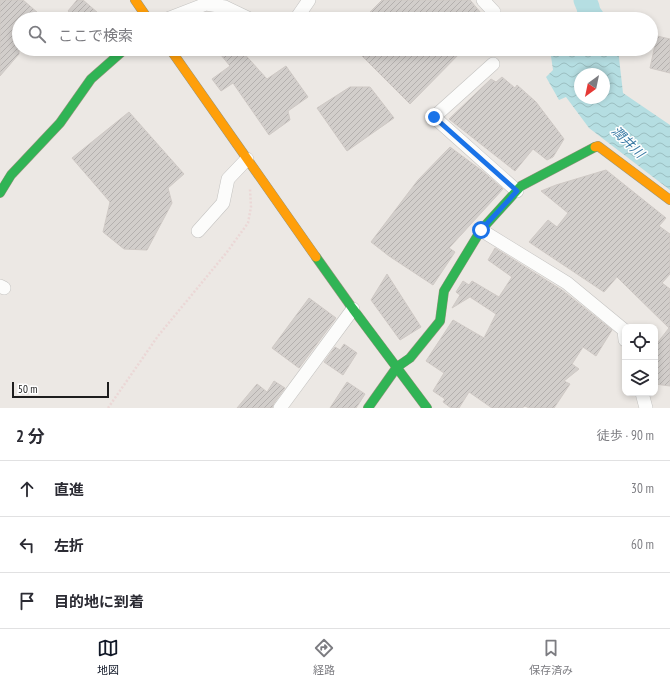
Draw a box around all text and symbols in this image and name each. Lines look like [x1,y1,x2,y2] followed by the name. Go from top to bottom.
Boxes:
[12,12,658,56] search box
[26,23,48,45] icon: search
[58,26,133,45] text: ここで検索
[574,68,610,104] north arrow
[425,108,443,126] route end
[608,122,649,163] water label: 潤井川
[472,221,490,239] route start
[622,324,658,396] map controls
[622,324,658,360] button: locate
[622,360,658,396] button: layers
[12,380,109,399] scale bar
[18,382,37,396] text: 50 m
[16,425,45,447] text: 2 分
[597,427,654,444] text: 徒歩 · 90 m
[16,478,38,500] icon: ahead
[54,480,84,499] text: 直進
[631,480,654,497] text: 30 m
[16,534,38,556] icon: left
[54,536,84,555] text: 左折
[631,536,654,553] text: 60 m
[16,590,38,612] icon: arrive
[54,592,144,611] text: 目的地に到着
[97,637,119,677] tab: 地図
[313,637,335,677] tab: 経路
[529,637,573,677] tab: 保存済み

